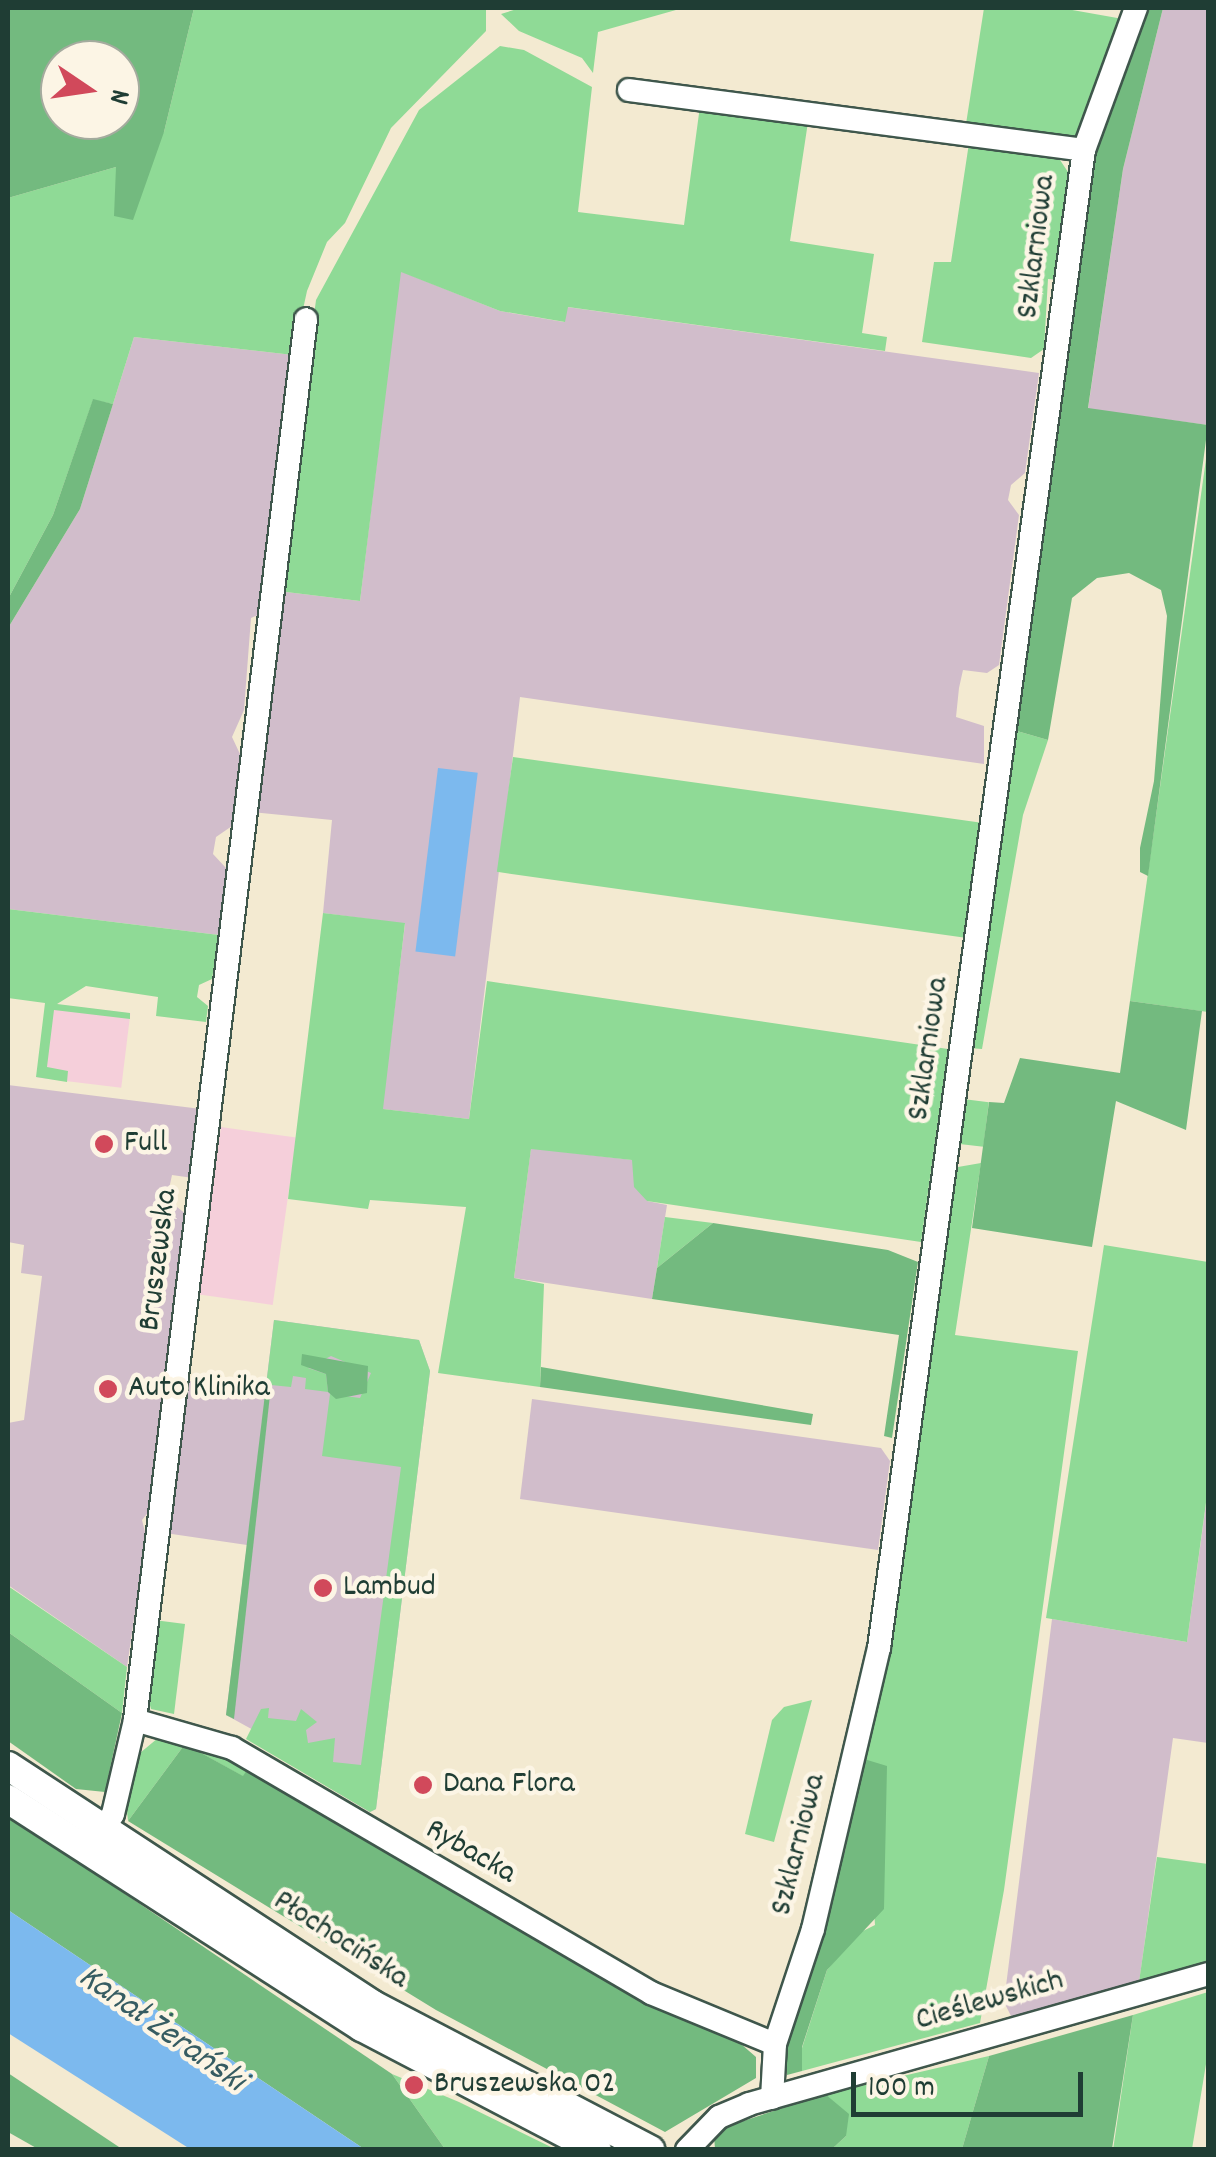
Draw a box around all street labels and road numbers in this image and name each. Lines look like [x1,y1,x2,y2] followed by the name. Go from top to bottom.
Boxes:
[1010,173,1066,321] street label: Szklarniowa
[901,975,959,1123] street label: Szklarniowa
[132,1187,188,1333] street label: Bruszewska
[764,1770,836,1920] street label: Szklarniowa
[418,1812,522,1894] street label: Rybacka
[265,1883,415,1999] street label: Płochocińska
[912,1963,1068,2041] street label: Cieślewskich

